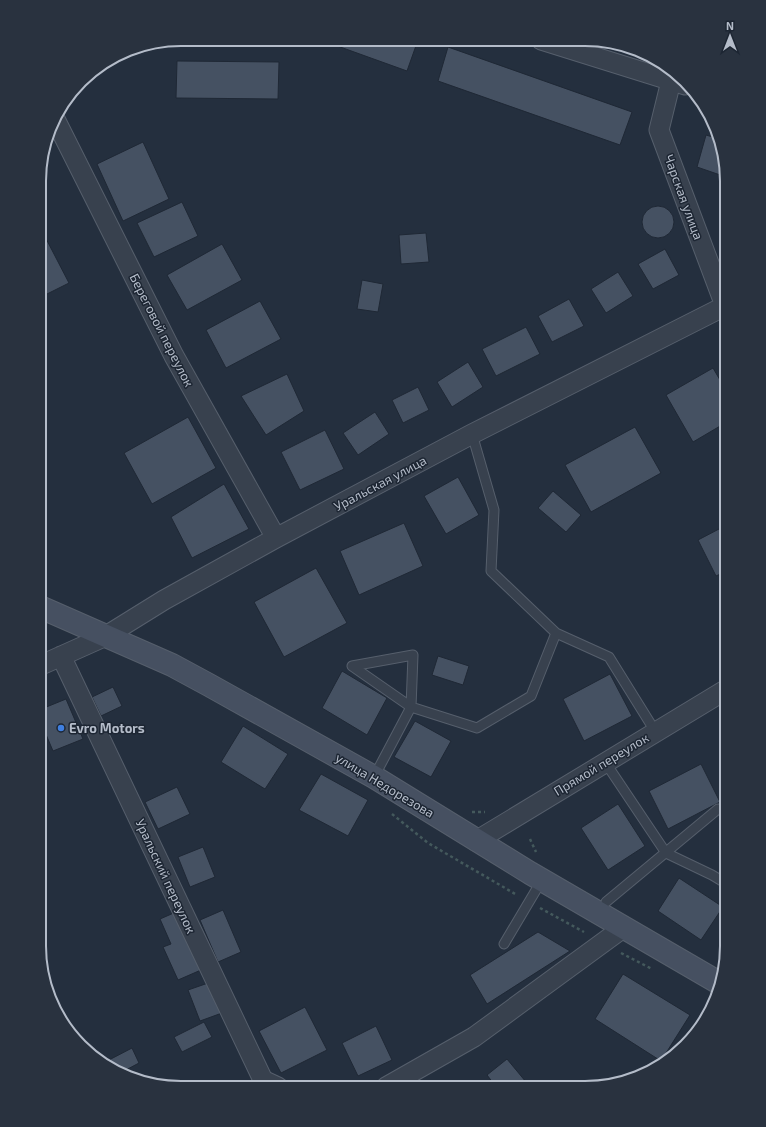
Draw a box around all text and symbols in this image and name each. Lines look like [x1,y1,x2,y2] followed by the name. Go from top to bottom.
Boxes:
[710,16,750,56] north arrow
[726,19,734,32] text: N
[661,152,707,242] street label: Чарская улица
[126,271,198,389] street label: Береговой переулок
[331,452,429,514] street label: Уральская улица
[69,720,145,736] place label: Evro Motors
[56,723,66,733] marker: Evro Motors
[551,729,652,799] street label: Прямой переулок
[333,749,437,821] street label: улица Недорезова
[132,816,200,936] street label: Уральский переулок

